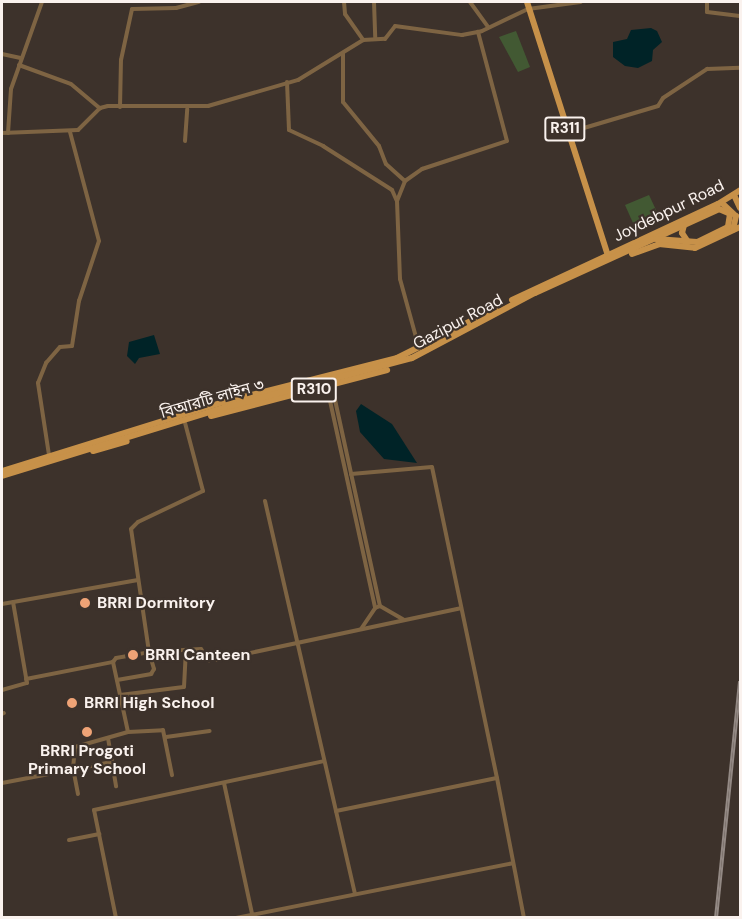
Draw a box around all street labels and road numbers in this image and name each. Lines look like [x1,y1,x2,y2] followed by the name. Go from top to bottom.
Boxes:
[544,117,586,141] road number: R311
[611,176,727,246] street label: Joydebpur Road
[410,290,506,354] street label: Gazipur Road
[158,375,266,423] street label: বিআরটি লাইন ৩
[290,378,338,402] road number: R310

